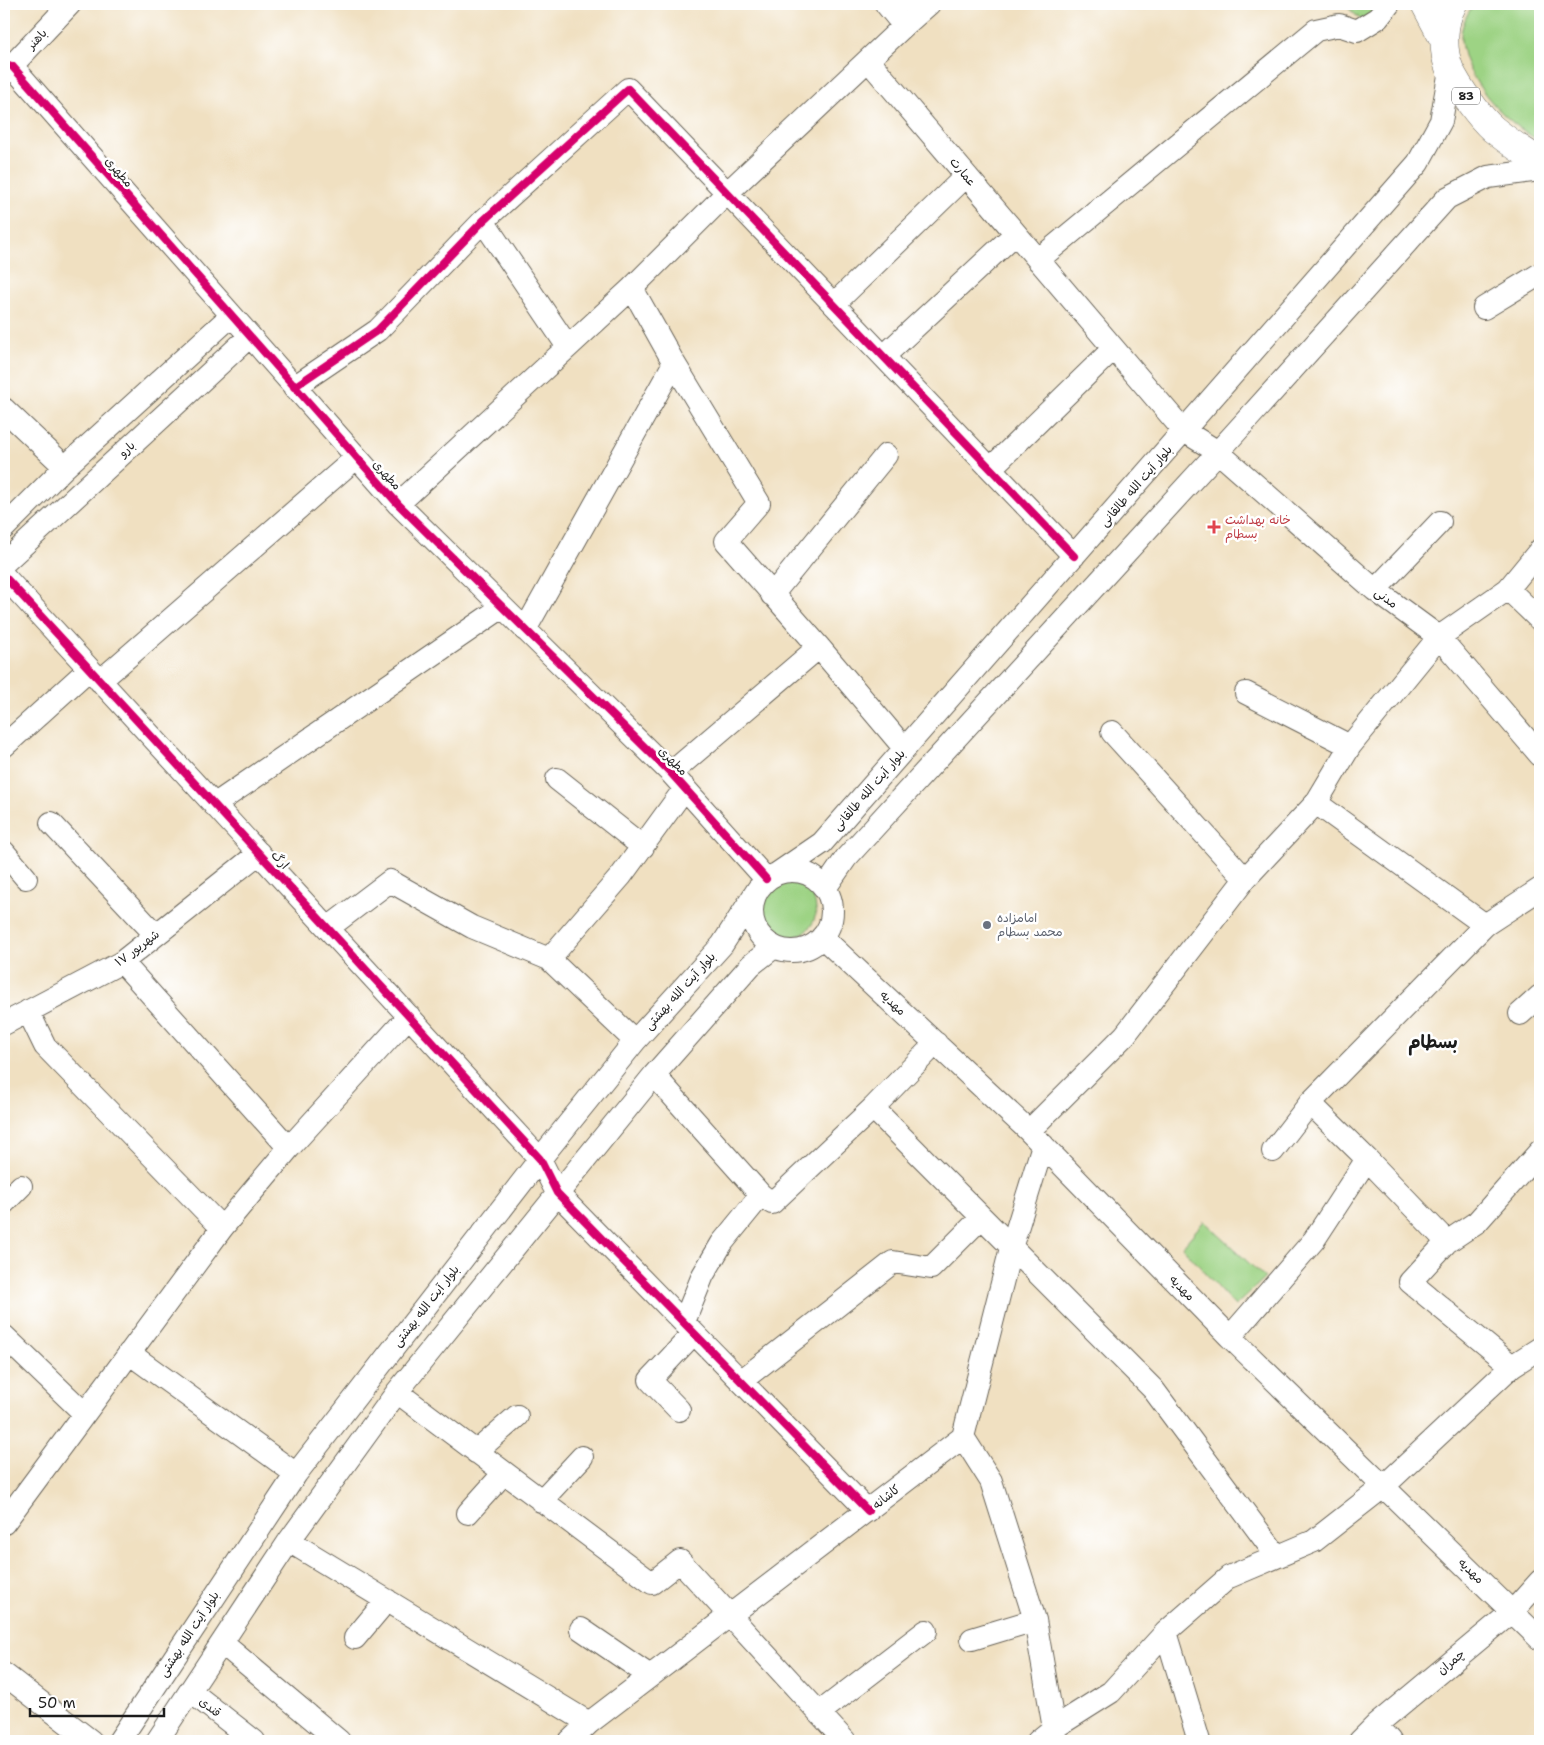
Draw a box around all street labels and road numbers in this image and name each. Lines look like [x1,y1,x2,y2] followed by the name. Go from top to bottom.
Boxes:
[23,25,51,53] street label: باهنر
[1452,88,1480,104] road number: 83
[101,153,137,191] street label: مطهری
[946,154,980,190] street label: عمارت
[115,437,139,461] street label: بارو
[1096,442,1176,530] street label: بلوار آیت الله طالقانی
[369,457,405,493] street label: مطهری
[1371,584,1401,612] street label: مدنی
[655,743,691,779] street label: مطهری
[829,746,909,834] street label: بلوار آیت الله طالقانی
[267,847,293,873] street label: ارگ
[111,926,163,970] street label: ۱۷ شهریور
[641,949,719,1033] street label: بلوار آیت الله بهشتی
[877,987,909,1019] street label: مهدیه
[389,1262,463,1350] street label: بلوار آیت الله بهشتی
[1166,1272,1198,1304] street label: مهدیه
[869,1481,903,1513] street label: کاشانه
[1455,1555,1487,1587] street label: مهدیه
[155,1588,223,1680] street label: بلوار آیت الله بهشتی
[1434,1646,1468,1678] street label: چمران
[196,1693,224,1721] street label: قندی

